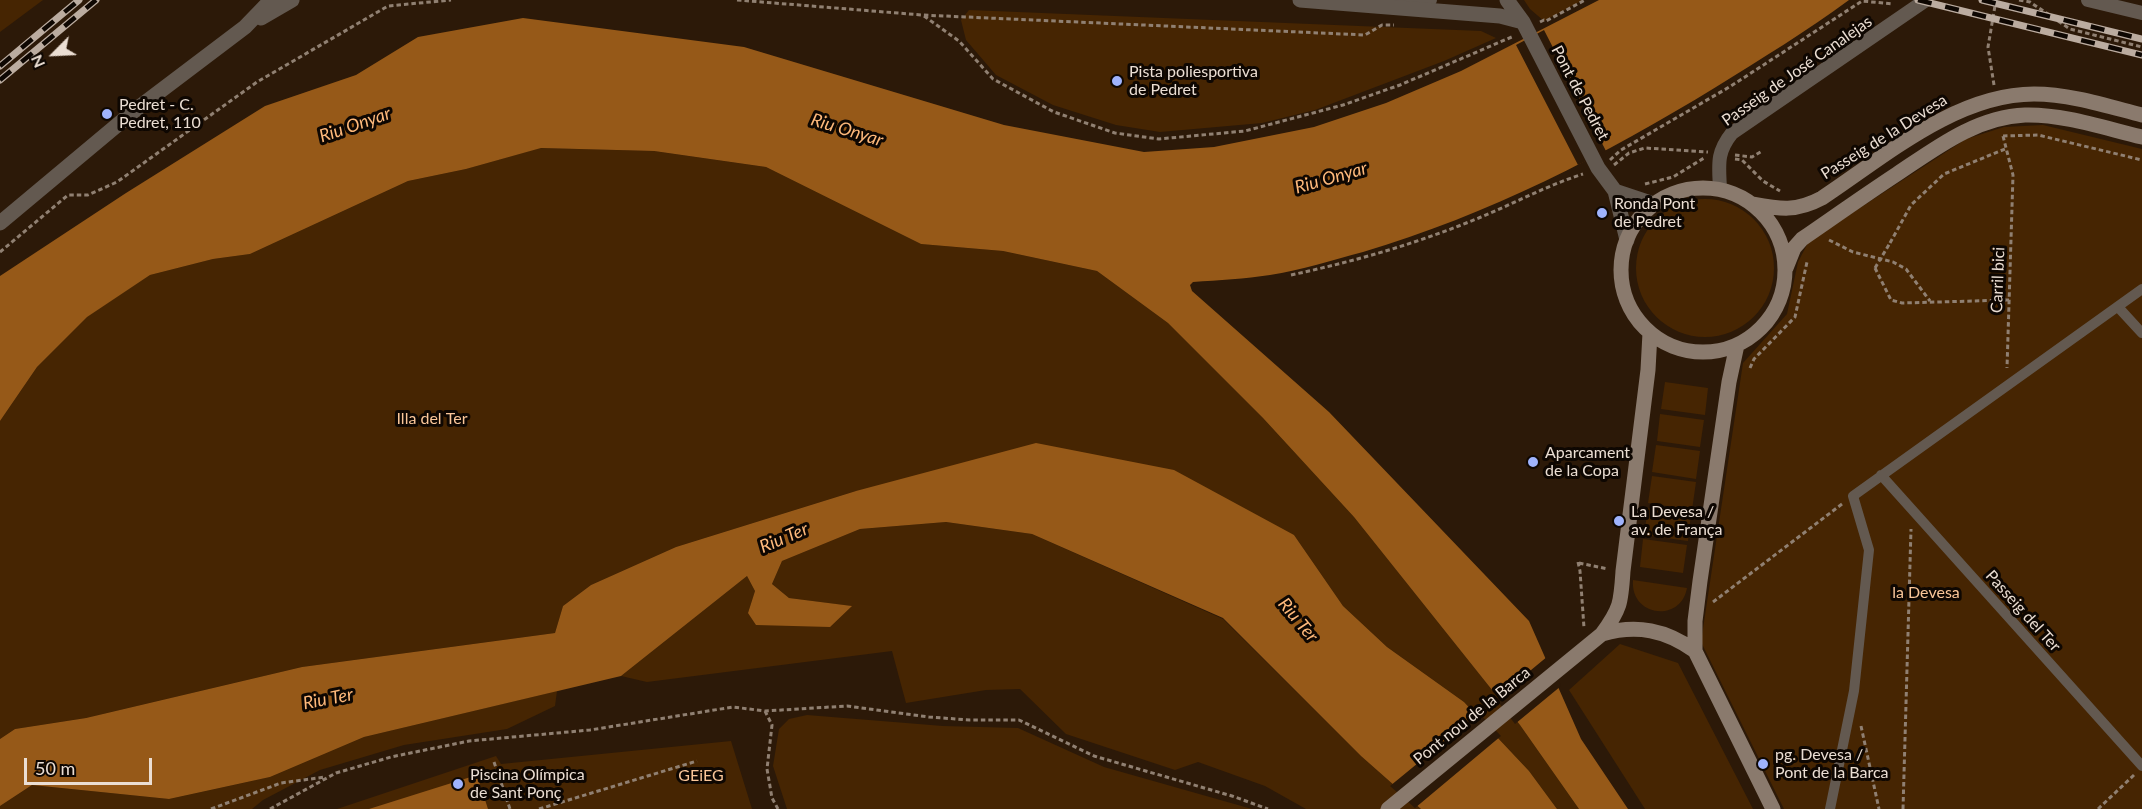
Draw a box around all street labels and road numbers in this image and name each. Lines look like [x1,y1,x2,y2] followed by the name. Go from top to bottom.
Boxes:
[1718,12,1876,130] street label: Passeig de José Canalejas
[1547,42,1613,144] street label: Pont de Pedret
[1817,90,1951,184] street label: Passeig de la Devesa
[1987,247,2009,313] street label: Carril bici
[1981,566,2065,656] street label: Passeig del Ter
[1410,663,1534,769] street label: Pont nou de la Barca

